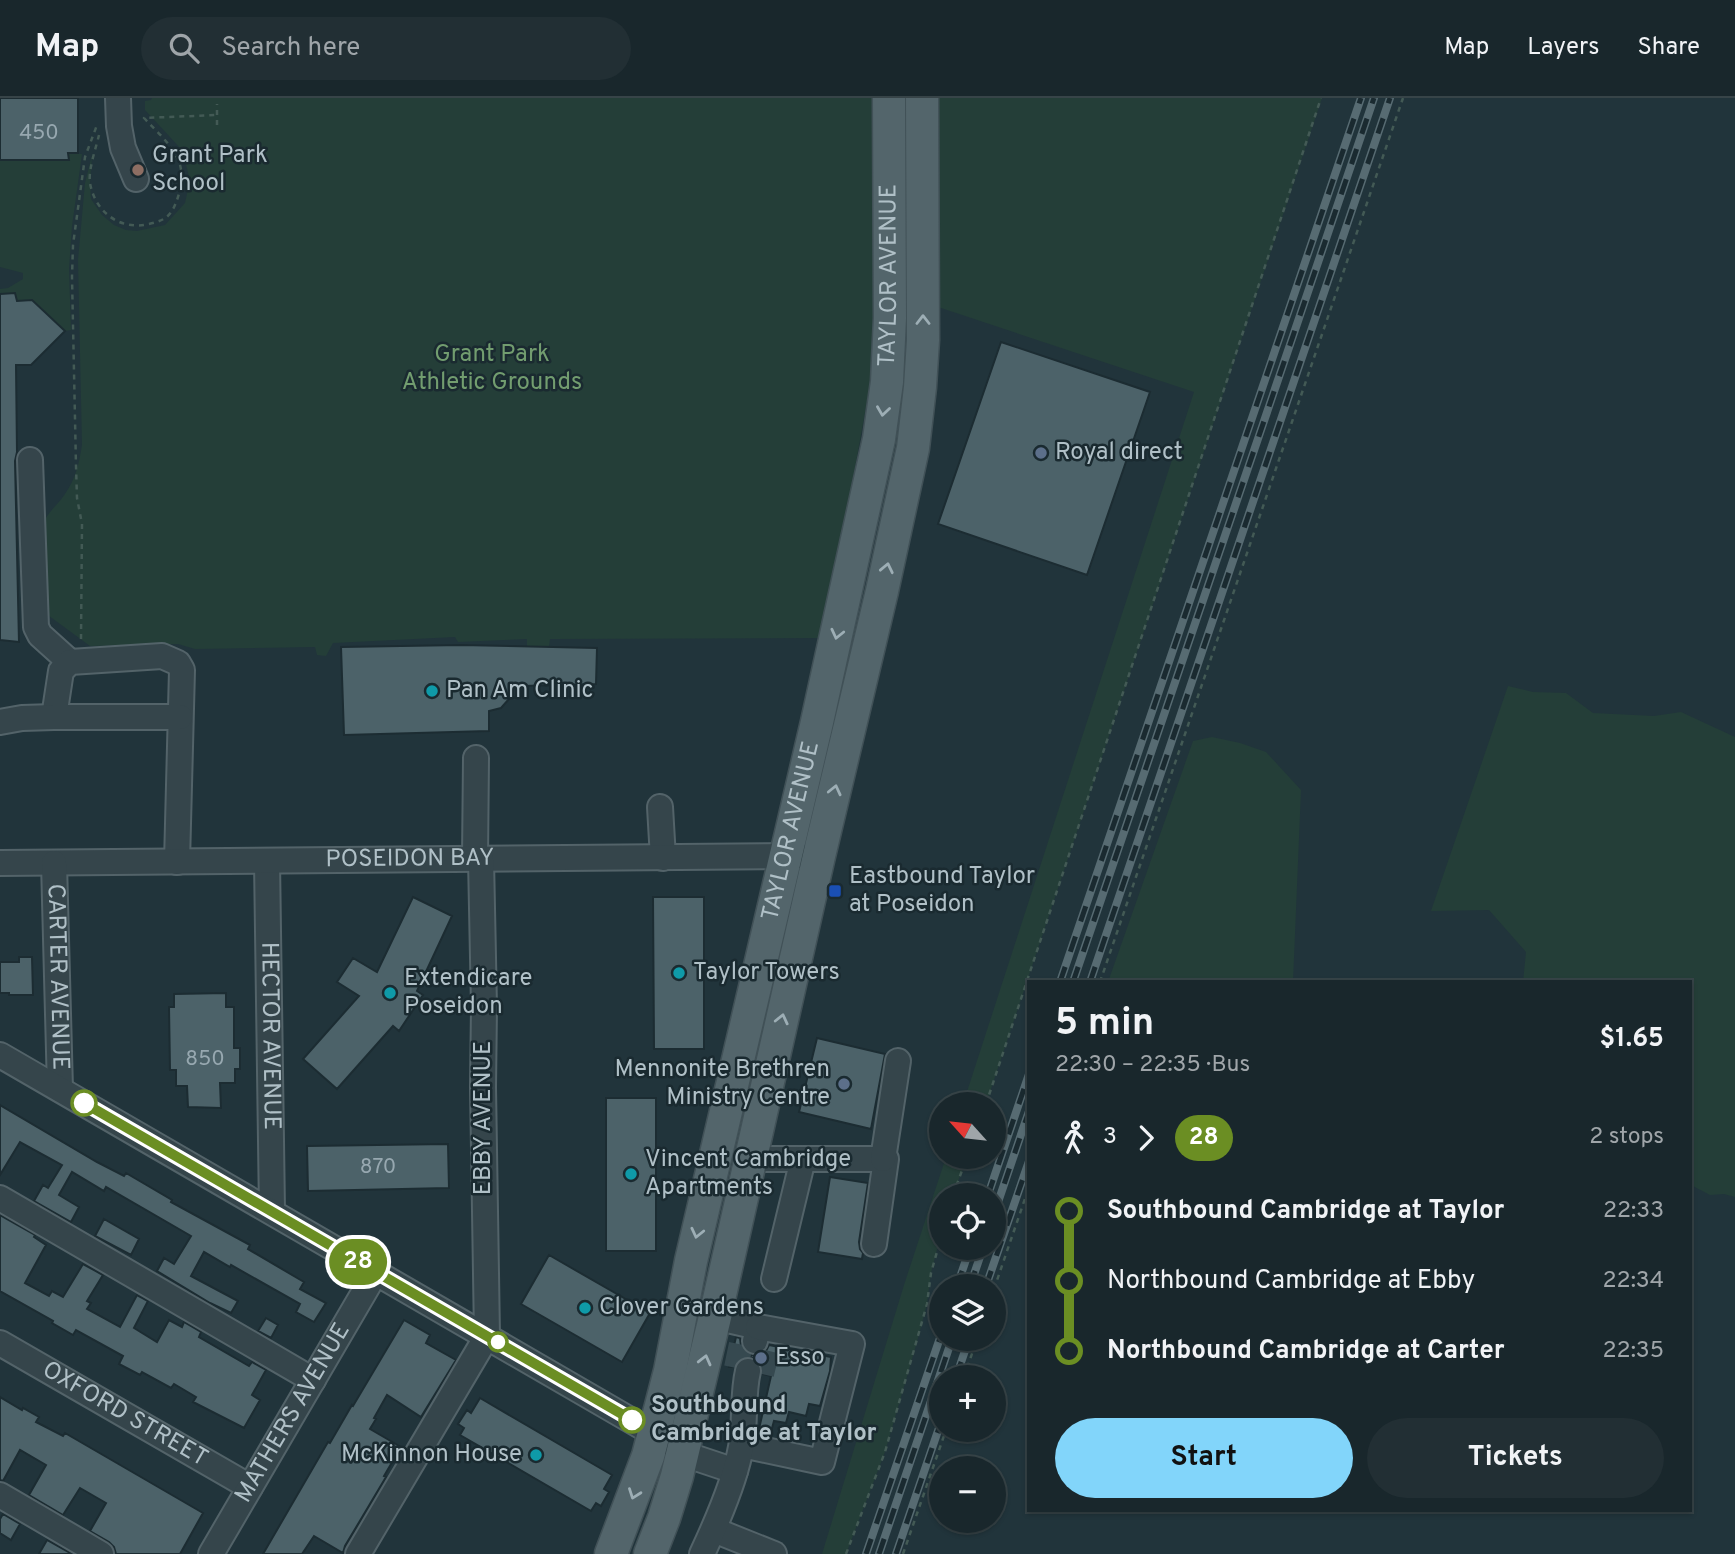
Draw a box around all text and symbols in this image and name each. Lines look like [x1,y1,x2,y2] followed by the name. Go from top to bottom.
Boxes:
[141,17,631,80] search box
[35,27,99,69] text: Map
[165,29,203,67] icon: search
[221,32,360,65] text: Search here
[1444,33,1489,63] text: Map
[1527,33,1599,63] text: Layers
[1637,33,1700,63] text: Share
[19,120,59,147] house number: 450
[152,141,268,199] place label: Grant Park School
[130,162,146,178] marker: Grant Park School
[873,184,905,368] street label: TAYLOR AVENUE
[915,314,931,324] one-way arrow
[402,340,582,398] park label: Grant Park Athletic Grounds
[876,405,891,417] one-way arrow
[1055,438,1183,468] place label: Royal direct
[1033,445,1049,461] marker: Royal direct
[879,562,893,574] one-way arrow
[830,628,845,640] one-way arrow
[446,676,594,706] place label: Pan Am Clinic
[424,683,440,699] marker: Pan Am Clinic
[756,738,827,924] street label: TAYLOR AVENUE
[827,784,841,796] one-way arrow
[325,844,495,875] street label: POSEIDON BAY
[849,862,1035,920] place label: Eastbound Taylor at Poseidon
[40,883,74,1071] street label: CARTER AVENUE
[827,883,843,899] marker: Eastbound Taylor at Poseidon
[253,942,286,1130] street label: HECTOR AVENUE
[693,958,840,988] place label: Taylor Towers
[404,964,532,1022] place label: Extendicare Poseidon
[671,965,687,981] marker: Taylor Towers
[382,985,398,1001] marker: Extendicare Poseidon
[1055,1000,1154,1049] text: 5 min
[774,1013,789,1025] one-way arrow
[1600,1023,1664,1056] text: $1.65
[469,1041,499,1195] street label: EBBY AVENUE
[185,1046,225,1073] house number: 850
[1055,1051,1250,1080] text: 22:30 – 22:35 · Bus
[615,1055,830,1113] place label: Mennonite Brethren Ministry Centre
[836,1076,852,1092] marker: Mennonite Brethren Ministry Centre
[71,1090,97,1116] unlabelled marker
[929,1092,1006,1169] north arrow
[929,1092,1006,1533] map controls
[1055,1119,1093,1157] icon: walk
[1127,1119,1165,1157] icon: forward
[1103,1123,1117,1152] text: 3
[1189,1123,1219,1153] text: 28
[1589,1123,1664,1152] text: 2 stops
[645,1145,851,1203] place label: Vincent Cambridge Apartments
[360,1154,396,1181] house number: 870
[623,1166,639,1182] marker: Vincent Cambridge Apartments
[929,1183,1006,1260] button: locate
[1107,1195,1504,1228] text: Southbound Cambridge at Taylor
[1603,1197,1664,1226] text: 22:33
[691,1227,705,1239] one-way arrow
[326,1239,390,1285] line badge: 28
[343,1247,373,1277] text: 28
[1107,1265,1475,1298] text: Northbound Cambridge at Ebby
[1603,1267,1664,1296] text: 22:34
[929,1274,1006,1351] button: layers
[599,1293,764,1323] place label: Clover Gardens
[577,1300,593,1316] marker: Clover Gardens
[229,1318,358,1509] street label: MATHERS AVENUE
[488,1332,508,1352] unlabelled marker
[1107,1335,1505,1368] text: Northbound Cambridge at Carter
[1603,1337,1664,1366] text: 22:35
[775,1343,825,1373] place label: Esso
[753,1350,769,1366] marker: Esso
[696,1354,711,1366] one-way arrow
[37,1355,213,1474] street label: OXFORD STREET
[929,1365,1006,1442] button: +
[651,1391,877,1449] place label: Southbound Cambridge at Taylor
[619,1407,645,1433] marker: Southbound Cambridge at Taylor
[1055,1418,1353,1498] button: Start
[1367,1418,1664,1498] button: Tickets
[341,1440,522,1470] place label: McKinnon House
[528,1447,544,1463] marker: McKinnon House
[929,1456,1006,1533] button: −
[628,1487,642,1499] one-way arrow

